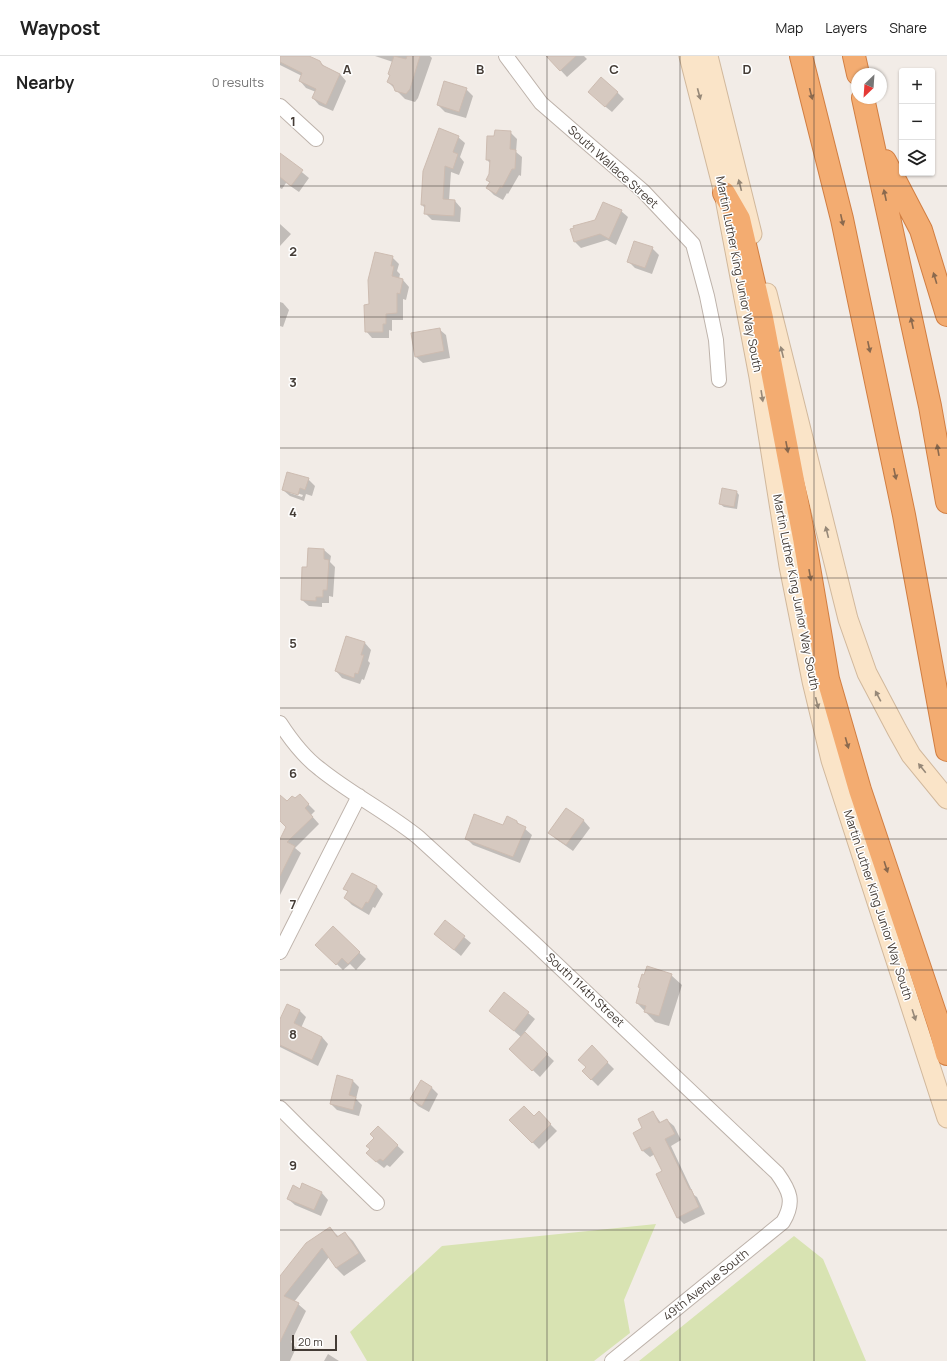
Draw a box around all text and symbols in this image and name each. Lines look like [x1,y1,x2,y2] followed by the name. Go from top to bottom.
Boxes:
[20,15,100,41] text: Waypost
[775,18,803,37] text: Map
[825,18,867,37] text: Layers
[889,18,927,37] text: Share
[343,60,352,78] text: A
[476,60,484,78] text: B
[609,60,619,78] text: C
[742,60,752,78] text: D
[851,68,887,104] north arrow
[899,68,935,176] map controls
[899,68,935,104] button: +
[16,71,74,94] text: Nearby
[212,73,264,91] text: 0 results
[696,88,702,100] one-way arrow
[808,88,814,100] one-way arrow
[899,104,935,140] button: −
[290,112,296,130] text: 1
[564,121,663,212] street label: South Wallace Street
[899,140,935,176] button: layers
[712,174,767,373] street label: Martin Luther King Junior Way South
[737,179,743,191] one-way arrow
[881,189,887,202] one-way arrow
[839,214,845,226] one-way arrow
[289,242,297,260] text: 2
[932,271,938,283] one-way arrow
[908,316,914,329] one-way arrow
[866,341,872,353] one-way arrow
[778,346,784,358] one-way arrow
[289,373,297,391] text: 3
[759,390,765,403] one-way arrow
[784,441,790,453] one-way arrow
[934,444,940,456] one-way arrow
[893,468,899,481] one-way arrow
[769,492,824,691] street label: Martin Luther King Junior Way South
[289,503,297,521] text: 4
[823,526,829,539] one-way arrow
[807,569,813,581] one-way arrow
[289,634,297,652] text: 5
[875,690,882,702] one-way arrow
[815,697,821,710] one-way arrow
[844,737,850,749] one-way arrow
[918,763,927,774] one-way arrow
[289,764,297,782] text: 6
[840,807,917,1002] street label: Martin Luther King Junior Way South
[883,861,889,873] one-way arrow
[290,895,297,913] text: 7
[542,949,629,1031] street label: South 114th Street
[911,1009,917,1021] one-way arrow
[289,1025,297,1043] text: 8
[289,1156,297,1174] text: 9
[659,1245,752,1325] street label: 49th Avenue South
[292,1333,337,1352] scale bar
[298,1334,323,1349] text: 20 m

